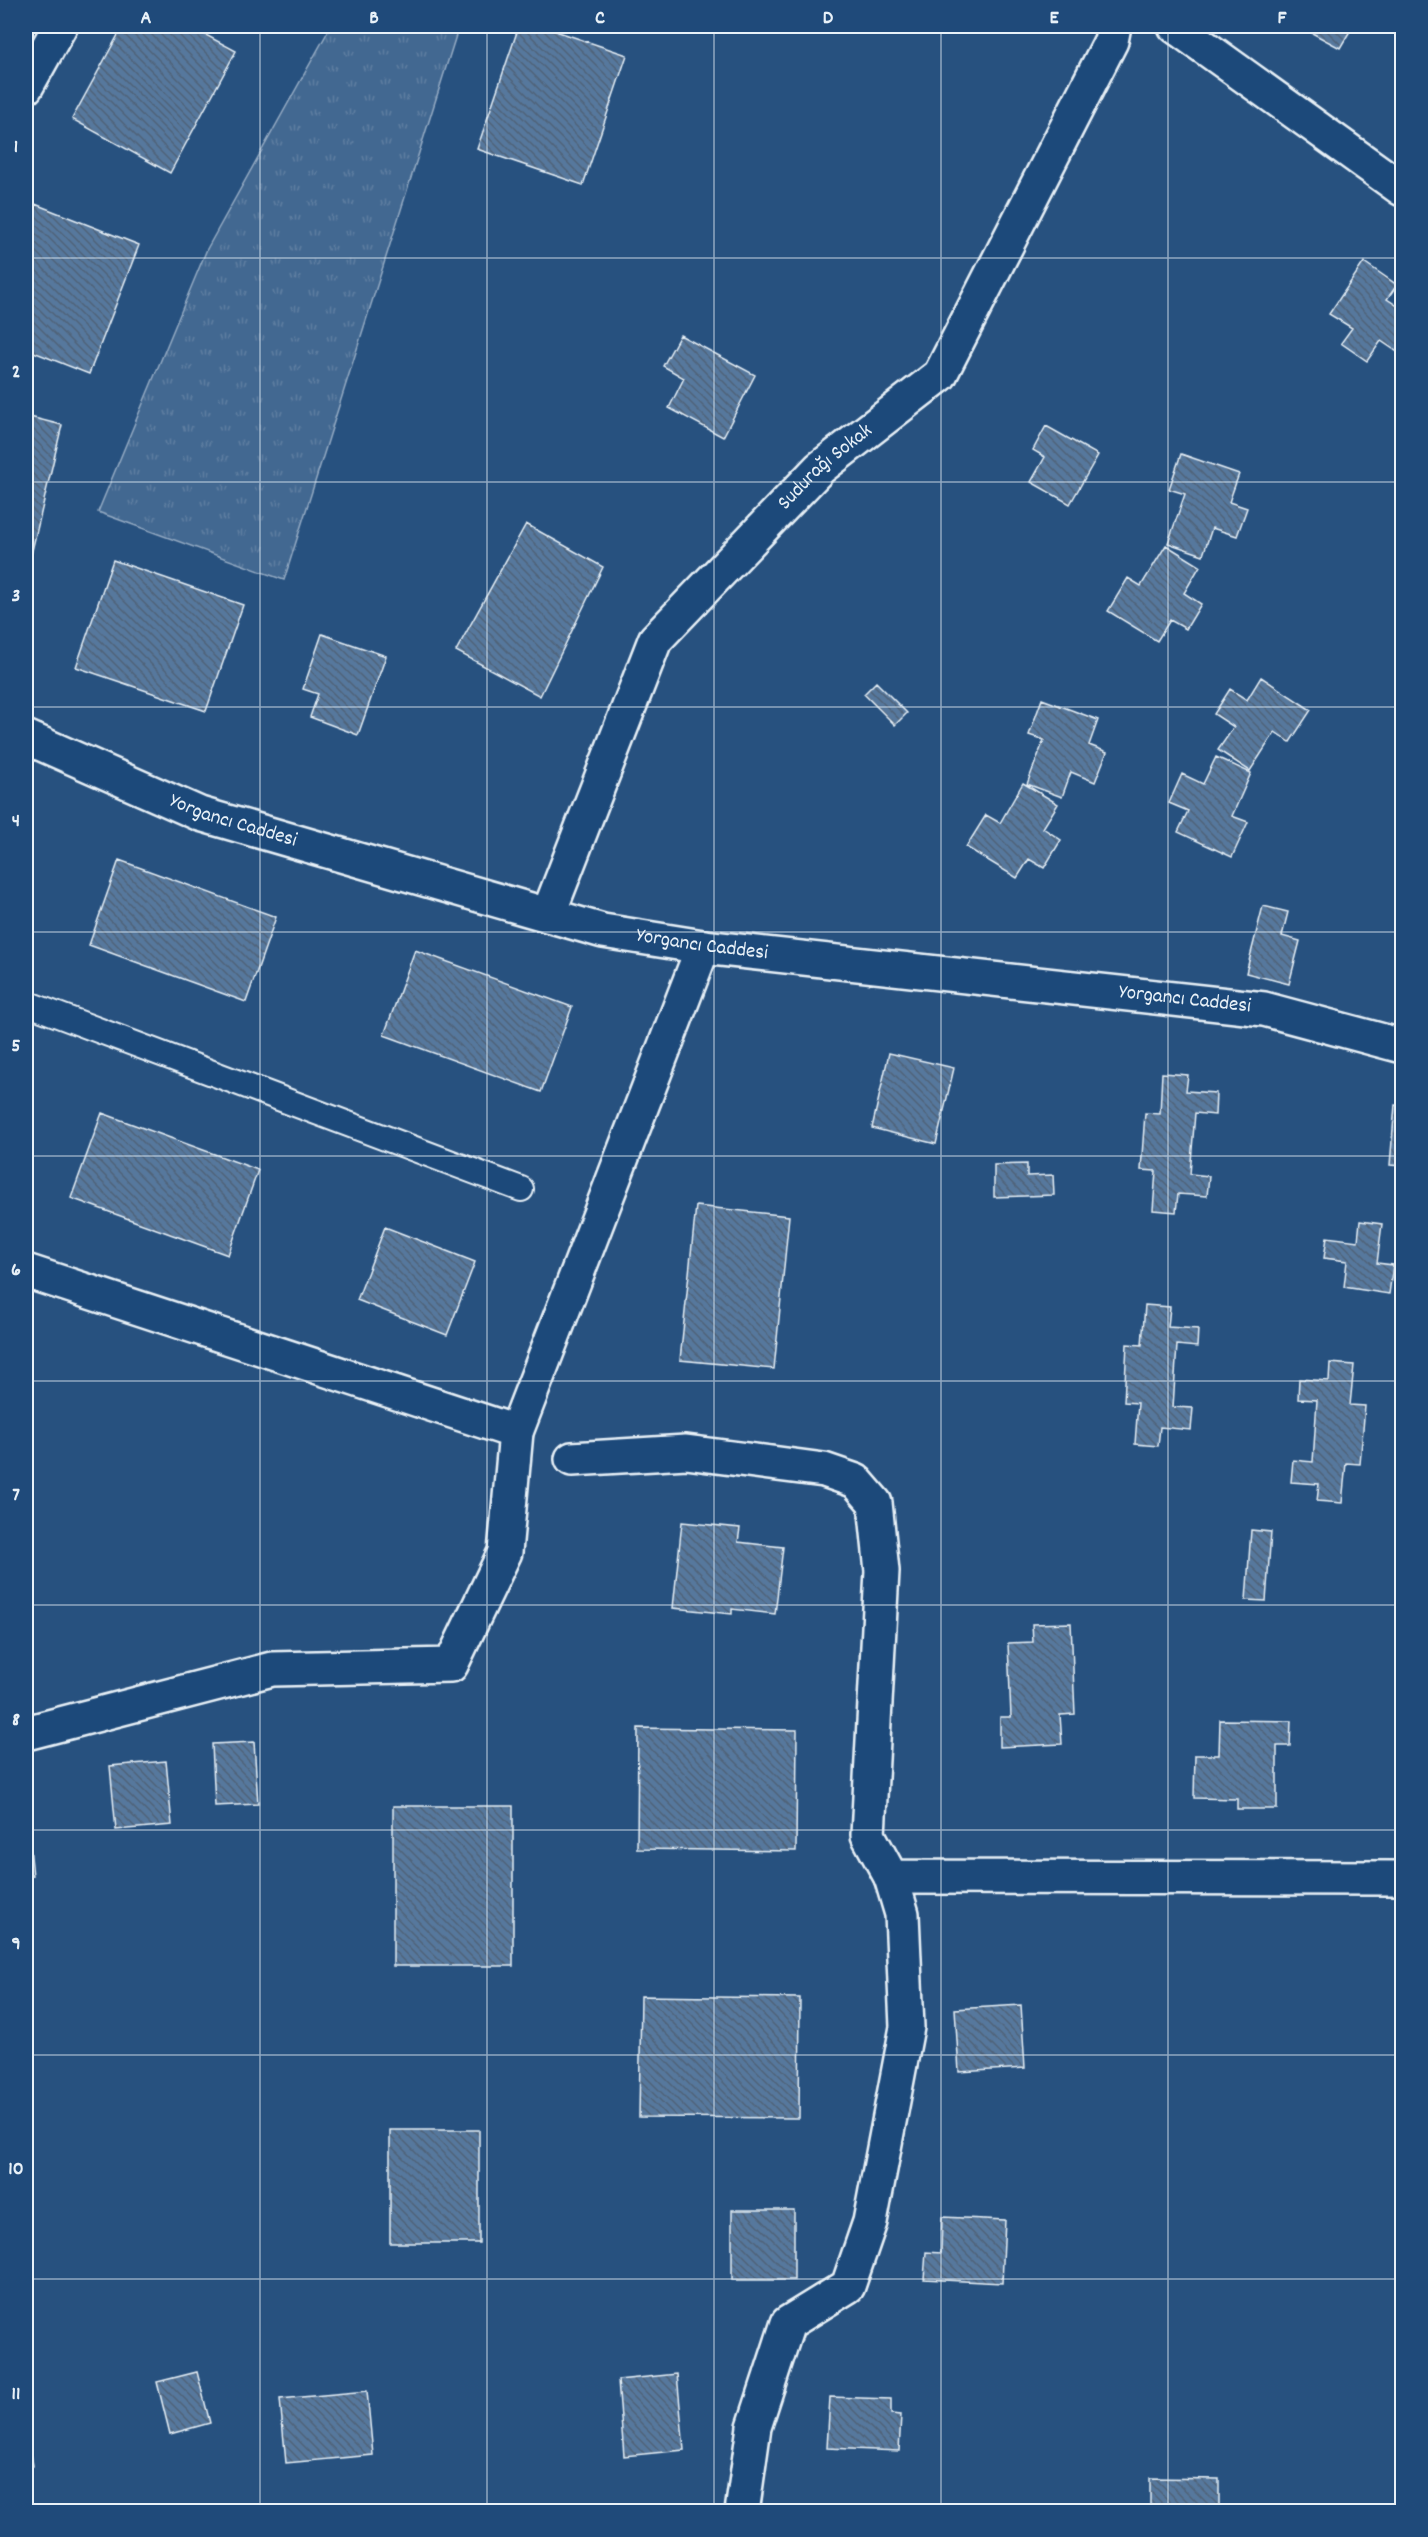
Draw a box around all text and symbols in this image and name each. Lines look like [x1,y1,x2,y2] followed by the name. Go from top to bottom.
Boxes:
[141,5,152,33] text: A
[369,5,379,33] text: B
[595,5,605,33] text: C
[823,5,834,33] text: D
[1049,5,1059,33] text: E
[1278,5,1288,33] text: F
[14,134,18,162] text: 1
[12,359,20,387] text: 2
[771,417,880,518] street label: Sudurağı Sokak
[12,583,20,611] text: 3
[164,787,300,856] street label: Yorgancı Caddesi
[12,808,20,836] text: 4
[634,922,770,969] street label: Yorgancı Caddesi
[1117,978,1253,1022] street label: Yorgancı Caddesi
[11,1033,21,1061] text: 5
[11,1257,21,1285] text: 6
[12,1482,20,1510] text: 7
[12,1707,20,1735] text: 8
[11,1931,21,1959] text: 9
[8,2156,24,2184] text: 10
[12,2381,20,2409] text: 11

